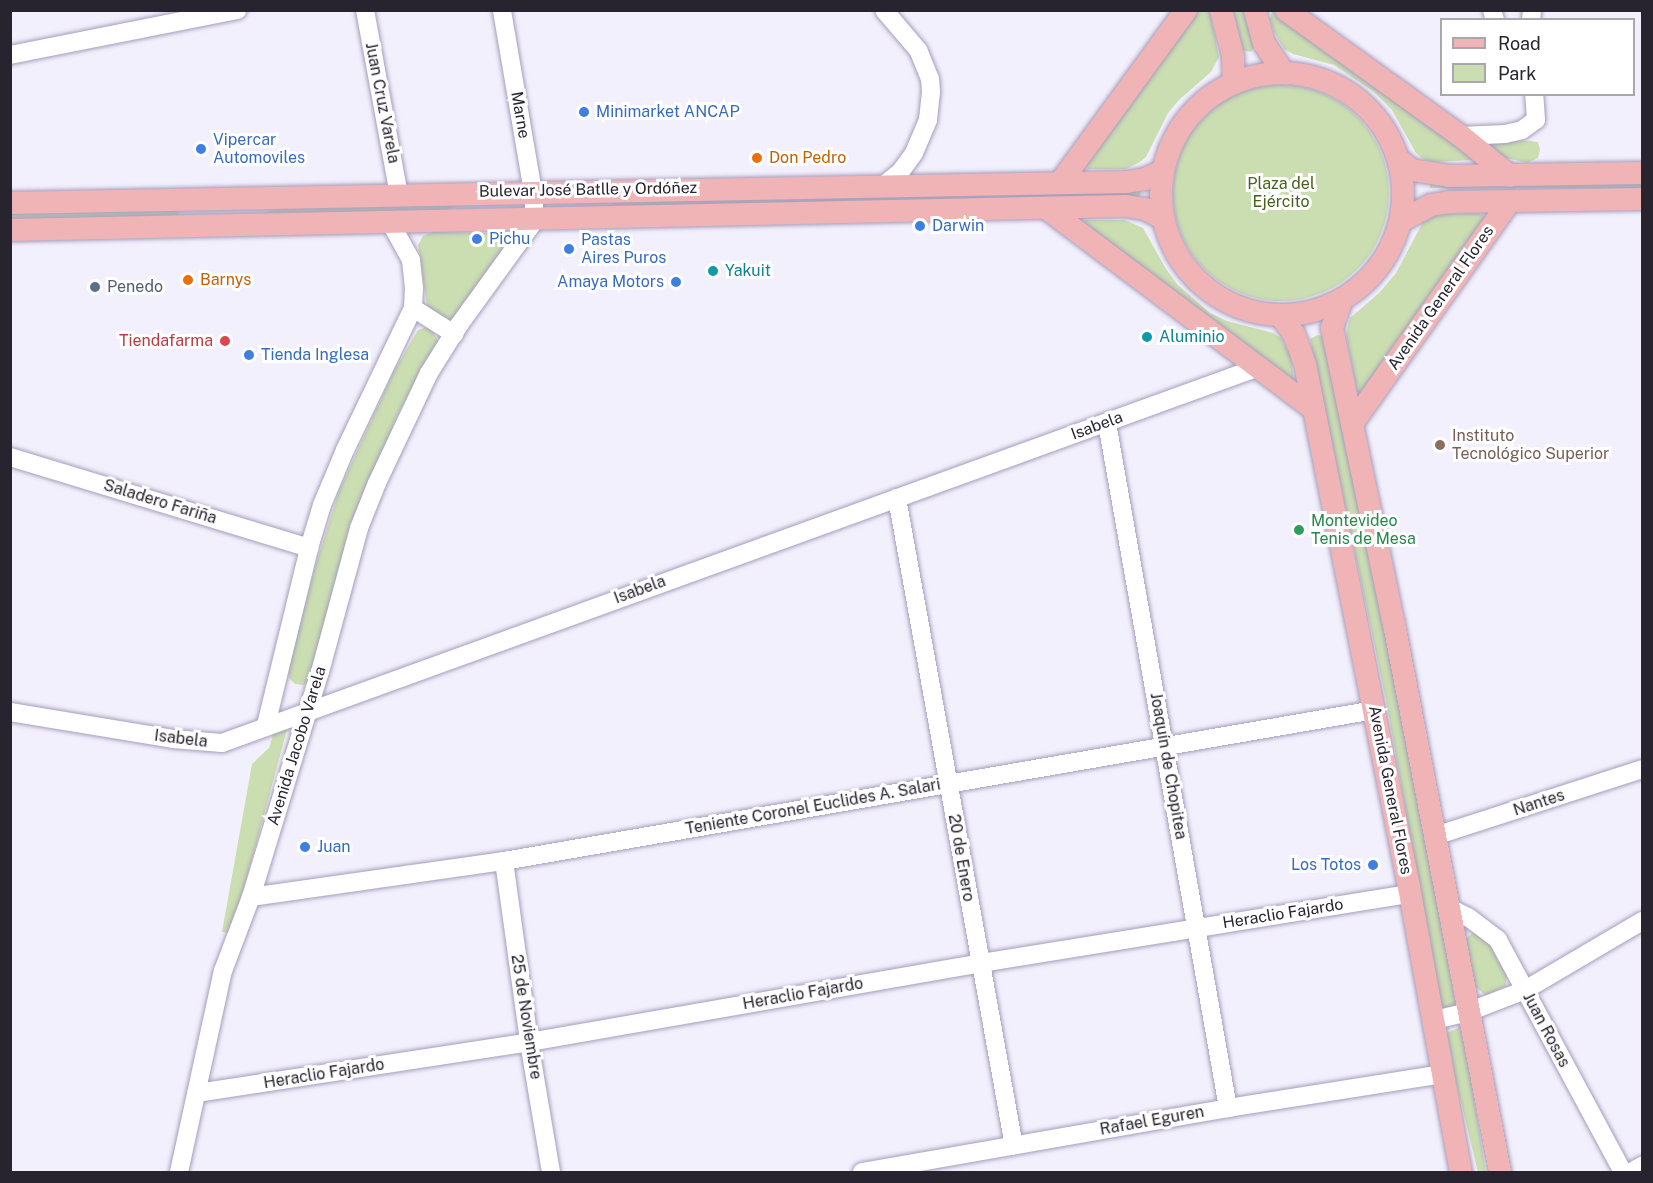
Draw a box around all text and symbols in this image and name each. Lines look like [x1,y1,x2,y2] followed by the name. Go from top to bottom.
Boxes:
[1440,18,1635,96] legend
[1498,33,1541,54] text: Road
[361,41,403,165] street label: Juan Cruz Varela
[1498,63,1536,84] text: Park
[506,90,534,140] street label: Marne
[596,102,740,122] place label: Minimarket ANCAP
[577,105,591,119] marker: Minimarket ANCAP
[213,130,305,168] place label: Vipercar Automoviles
[194,142,208,156] marker: Vipercar Automoviles
[769,148,846,168] place label: Don Pedro
[750,151,764,165] marker: Don Pedro
[1247,174,1315,212] park label: Plaza del Ejército
[479,178,697,202] street label: Bulevar José Batlle y Ordóñez
[932,216,984,236] place label: Darwin
[913,219,927,233] marker: Darwin
[1384,222,1498,374] street label: Avenida General Flores
[489,229,530,249] place label: Pichu
[581,230,666,268] place label: Pastas Aires Puros
[470,232,484,246] marker: Pichu
[562,242,576,256] marker: Pastas Aires Puros
[725,261,771,281] place label: Yakuit
[706,264,720,278] marker: Yakuit
[200,270,251,290] place label: Barnys
[557,272,664,292] place label: Amaya Motors
[181,273,195,287] marker: Barnys
[669,275,683,289] marker: Amaya Motors
[107,277,163,297] place label: Penedo
[88,280,102,294] marker: Penedo
[1159,327,1224,347] place label: Aluminio
[1140,330,1154,344] marker: Aluminio
[119,331,213,351] place label: Tiendafarma
[218,334,232,348] marker: Tiendafarma
[261,345,369,365] place label: Tienda Inglesa
[242,348,256,362] marker: Tienda Inglesa
[1068,408,1126,444] street label: Isabela
[1452,426,1609,464] place label: Instituto Tecnológico Superior
[1433,438,1447,452] marker: Instituto Tecnológico Superior
[101,476,219,528] street label: Saladero Fariña
[1311,511,1416,549] place label: Montevideo Tenis de Mesa
[1292,523,1306,537] marker: Montevideo Tenis de Mesa
[611,572,669,608] street label: Isabela
[264,664,330,828] street label: Avenida Jacobo Varela
[1146,691,1190,841] street label: Joaquín de Chopitea
[1364,704,1416,876] street label: Avenida General Flores
[153,726,209,752] street label: Isabela
[684,775,942,839] street label: Teniente Coronel Euclides A. Salari
[1511,786,1567,820] street label: Nantes
[944,813,978,903] street label: 20 de Enero
[317,837,351,857] place label: Juan
[298,840,312,854] marker: Juan
[1291,855,1361,875] place label: Los Totos
[1366,858,1380,872] marker: Los Totos
[1221,895,1345,933] street label: Heraclio Fajardo
[507,953,545,1081] street label: 25 de Noviembre
[741,974,865,1014] street label: Heraclio Fajardo
[1518,989,1574,1071] street label: Juan Rosas
[262,1055,386,1093] street label: Heraclio Fajardo
[1098,1102,1206,1140] street label: Rafael Eguren

